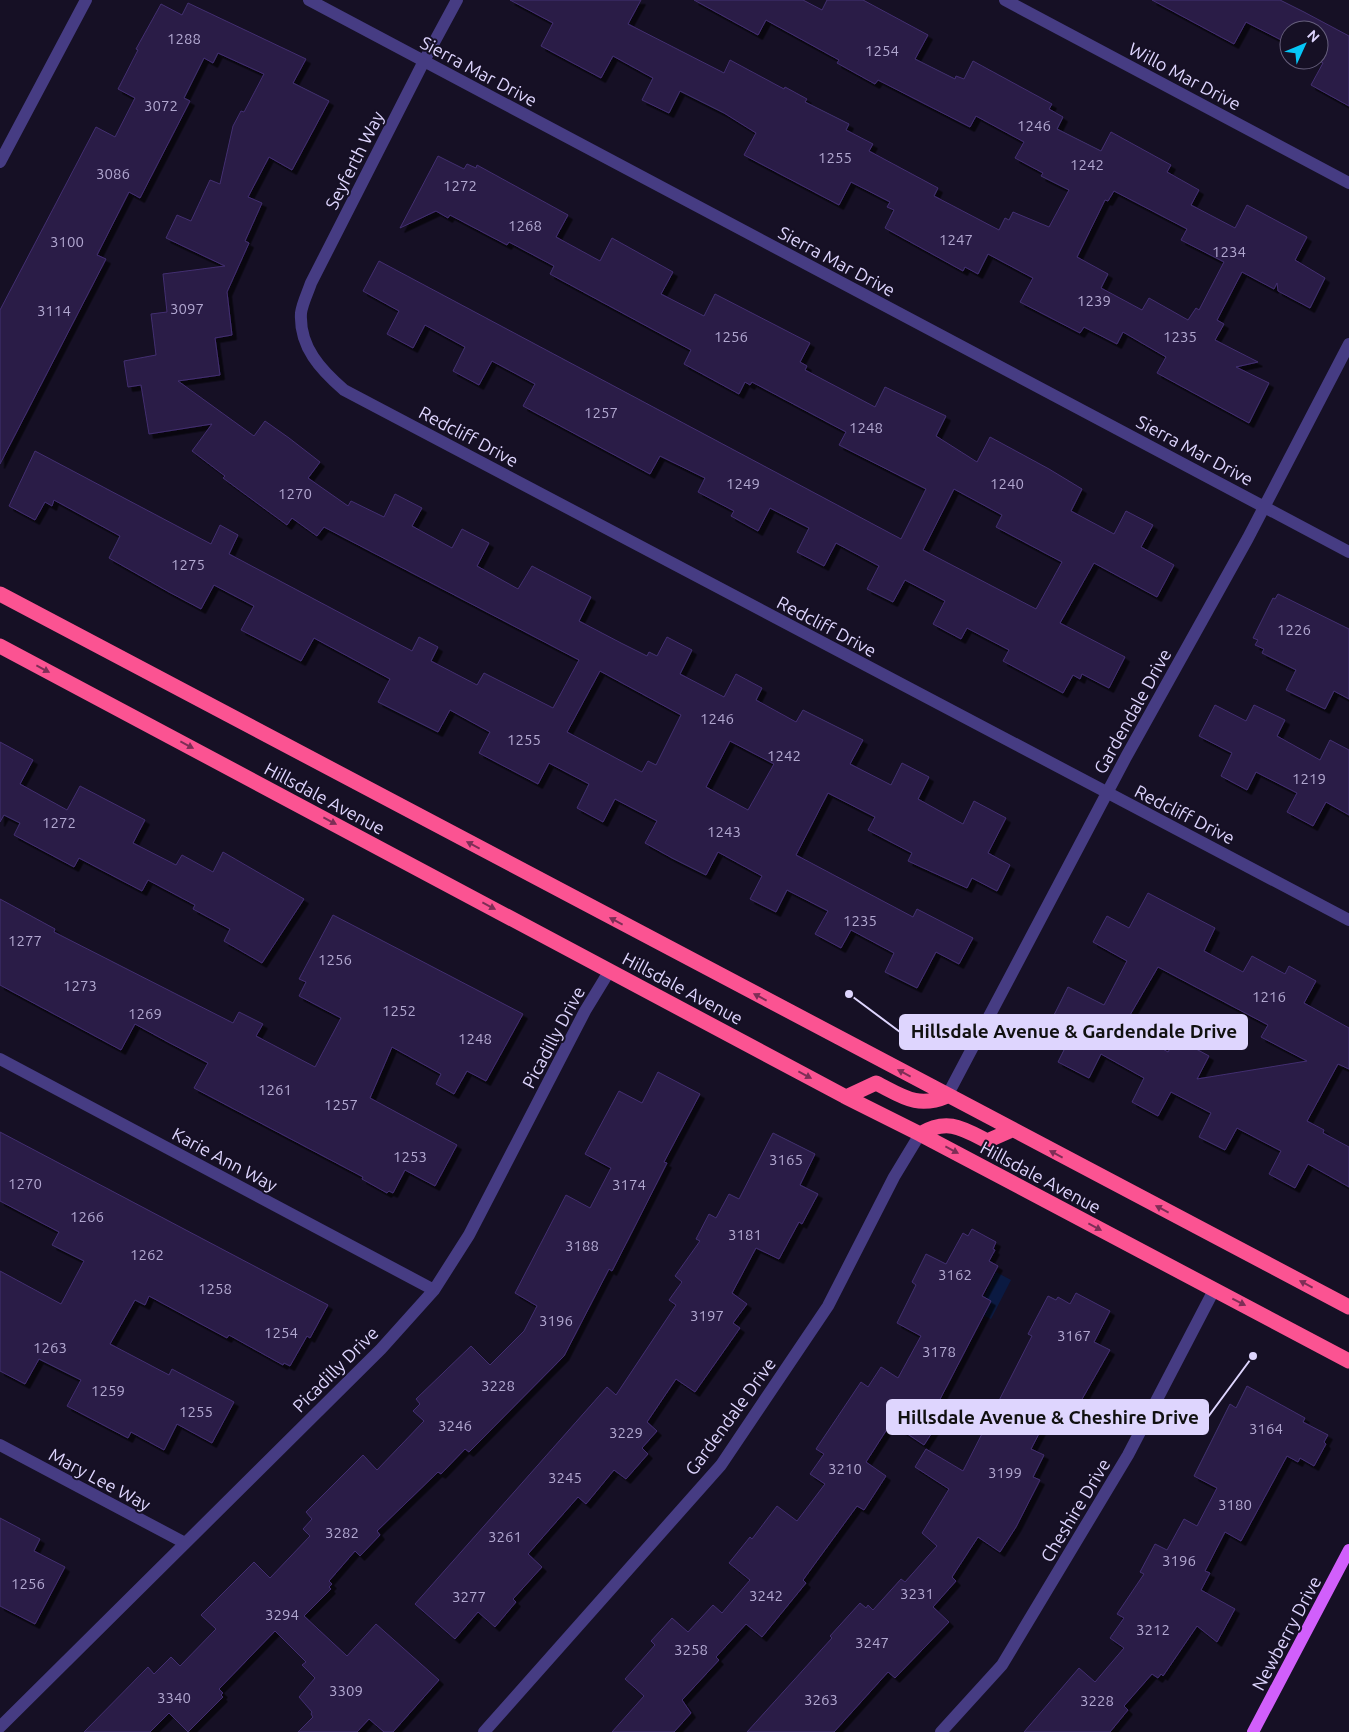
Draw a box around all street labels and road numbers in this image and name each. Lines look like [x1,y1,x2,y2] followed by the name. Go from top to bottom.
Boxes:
[417,32,541,110] street label: Sierra Mar Drive
[1126,38,1244,114] street label: Willo Mar Drive
[321,107,387,212] street label: Seyferth Way
[775,222,899,300] street label: Sierra Mar Drive
[416,401,522,471] street label: Redcliff Drive
[1133,411,1257,489] street label: Sierra Mar Drive
[774,591,880,661] street label: Redcliff Drive
[1089,645,1175,777] street label: Gardendale Drive
[261,758,389,838] street label: Hillsdale Avenue
[1132,780,1238,848] street label: Redcliff Drive
[619,948,747,1028] street label: Hillsdale Avenue
[518,983,588,1091] street label: Picadilly Drive
[169,1123,281,1195] street label: Karie Ann Way
[977,1137,1105,1217] street label: Hillsdale Avenue
[288,1322,382,1416] street label: Picadilly Drive
[681,1354,779,1478] street label: Gardendale Drive
[46,1444,155,1514] street label: Mary Lee Way
[1036,1455,1114,1565] street label: Cheshire Drive
[1247,1572,1325,1694] street label: Newberry Drive

